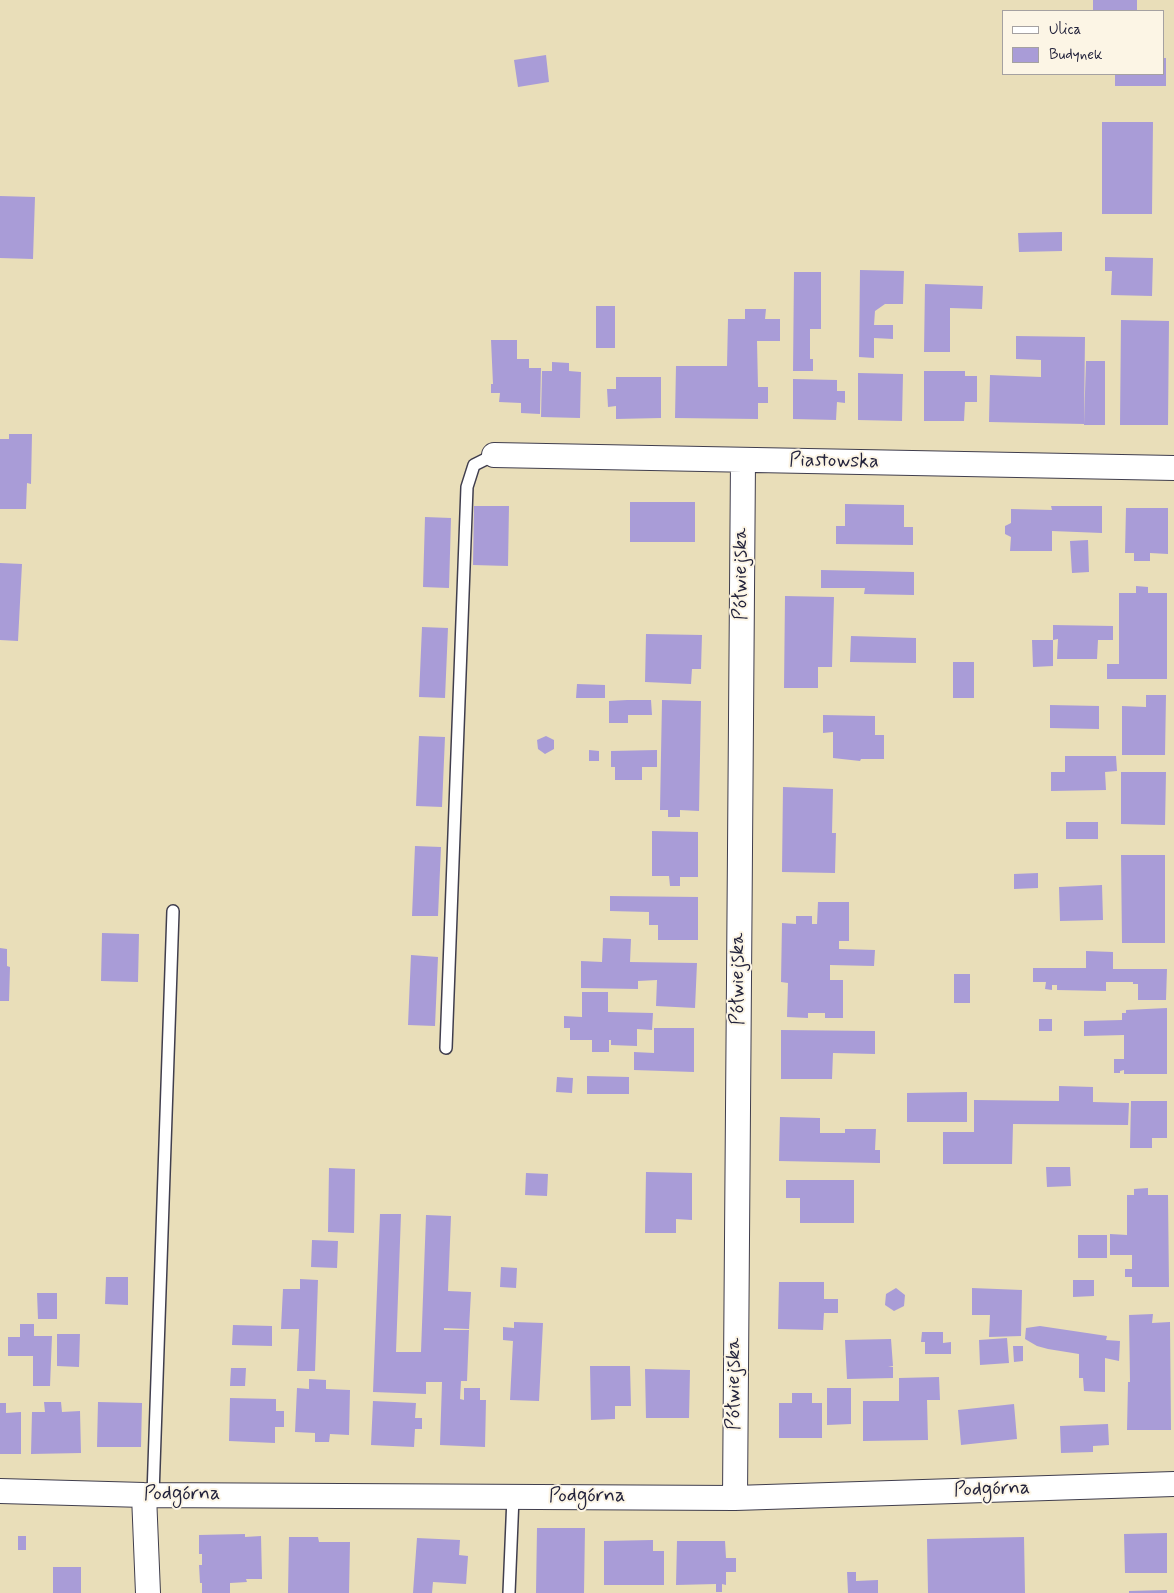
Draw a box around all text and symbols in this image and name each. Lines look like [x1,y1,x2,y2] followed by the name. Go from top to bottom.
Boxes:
[1002,10,1164,75] legend
[1049,20,1081,40] text: Ulica
[1049,45,1103,65] text: Budynek
[789,449,879,475] street label: Piastowska
[730,528,754,620] street label: Półwiejska
[727,933,751,1025] street label: Półwiejska
[723,1338,747,1430] street label: Półwiejska
[953,1477,1031,1503] street label: Podgórna
[144,1483,220,1507] street label: Podgórna
[549,1485,625,1509] street label: Podgórna

